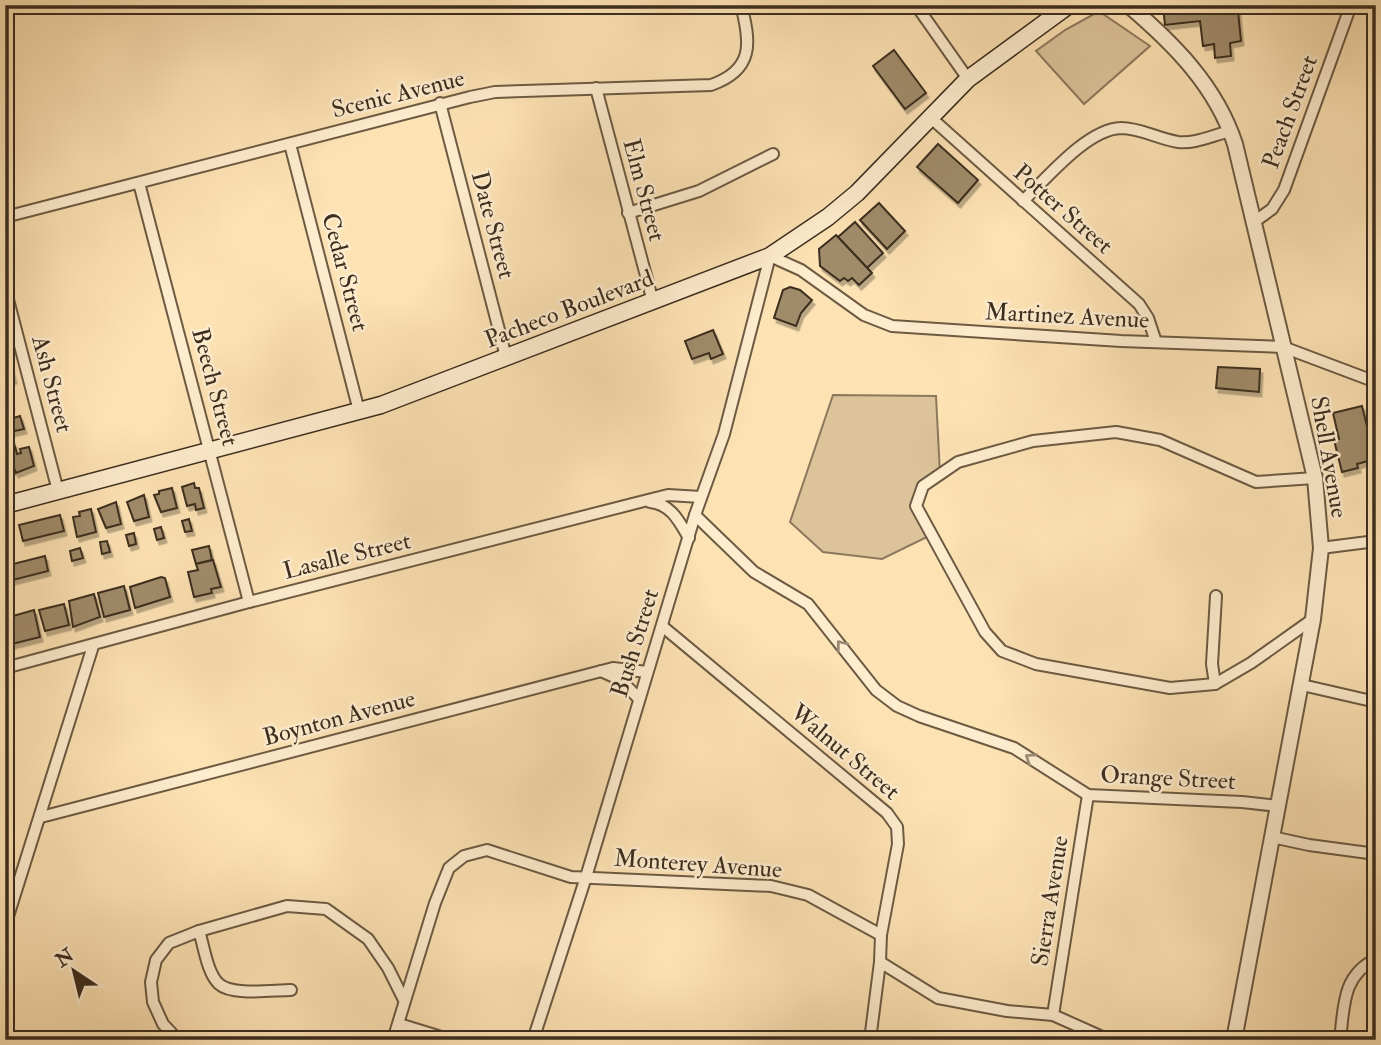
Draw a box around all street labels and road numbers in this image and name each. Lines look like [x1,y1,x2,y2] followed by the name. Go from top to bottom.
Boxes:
[1255,51,1325,173] street label: Peach Street
[328,63,468,125] street label: Scenic Avenue
[615,135,673,245] street label: Elm Street
[1007,157,1120,261] street label: Potter Street
[464,168,522,282] street label: Date Street
[314,209,376,335] street label: Cedar Street
[480,263,658,355] street label: Pacheco Boulevard
[984,296,1150,336] street label: Martinez Avenue
[184,325,246,450] street label: Beech Street
[24,331,80,436] street label: Ash Street
[1303,394,1355,520] street label: Shell Avenue
[280,525,414,587] street label: Lasalle Street
[604,585,666,701] street label: Bush Street
[260,683,418,753] street label: Boynton Avenue
[783,697,906,807] street label: Walnut Street
[1100,759,1237,797] street label: Orange Street
[1024,833,1076,969] street label: Sierra Avenue
[613,843,783,885] street label: Monterey Avenue

